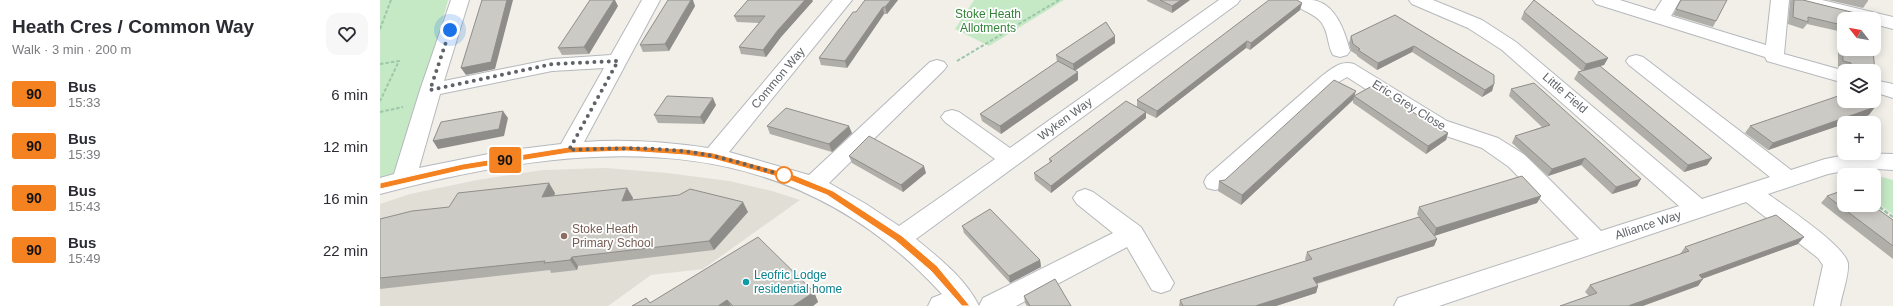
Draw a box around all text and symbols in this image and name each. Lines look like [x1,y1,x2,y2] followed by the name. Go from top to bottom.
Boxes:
[955,7,1021,35] park label: Stoke Heath Allotments
[1837,12,1881,56] north arrow
[1837,12,1881,212] map controls
[326,13,368,55] button: heart
[12,16,254,37] text: Heath Cres / Common Way
[440,20,460,40] your location
[12,42,131,57] text: Walk · 3 min · 200 m
[748,45,808,111] street label: Common Way
[1837,64,1881,108] button: layers
[1540,70,1590,116] street label: Little Field
[1370,77,1449,133] street label: Eric Grey Close
[68,78,96,95] text: Bus
[26,86,42,102] text: 90
[331,86,368,103] text: 6 min
[68,95,101,110] text: 15:33
[1035,95,1095,143] street label: Wyken Way
[1837,116,1881,160] button: +
[68,130,96,147] text: Bus
[26,138,42,154] text: 90
[323,138,368,155] text: 12 min
[68,147,101,162] text: 15:39
[487,147,523,173] line badge: 90
[497,152,513,168] text: 90
[775,166,793,184] unlabelled marker
[1837,168,1881,212] button: −
[68,182,96,199] text: Bus
[26,190,42,206] text: 90
[323,190,368,207] text: 16 min
[68,199,101,214] text: 15:43
[1613,208,1683,242] street label: Alliance Way
[572,222,653,250] place label: Stoke Heath Primary School
[559,231,569,241] marker: Stoke Heath Primary School
[68,234,96,251] text: Bus
[26,242,42,258] text: 90
[323,242,368,259] text: 22 min
[68,251,101,266] text: 15:49
[754,268,842,296] place label: Leofric Lodge residential home
[741,277,751,287] marker: Leofric Lodge residential home

